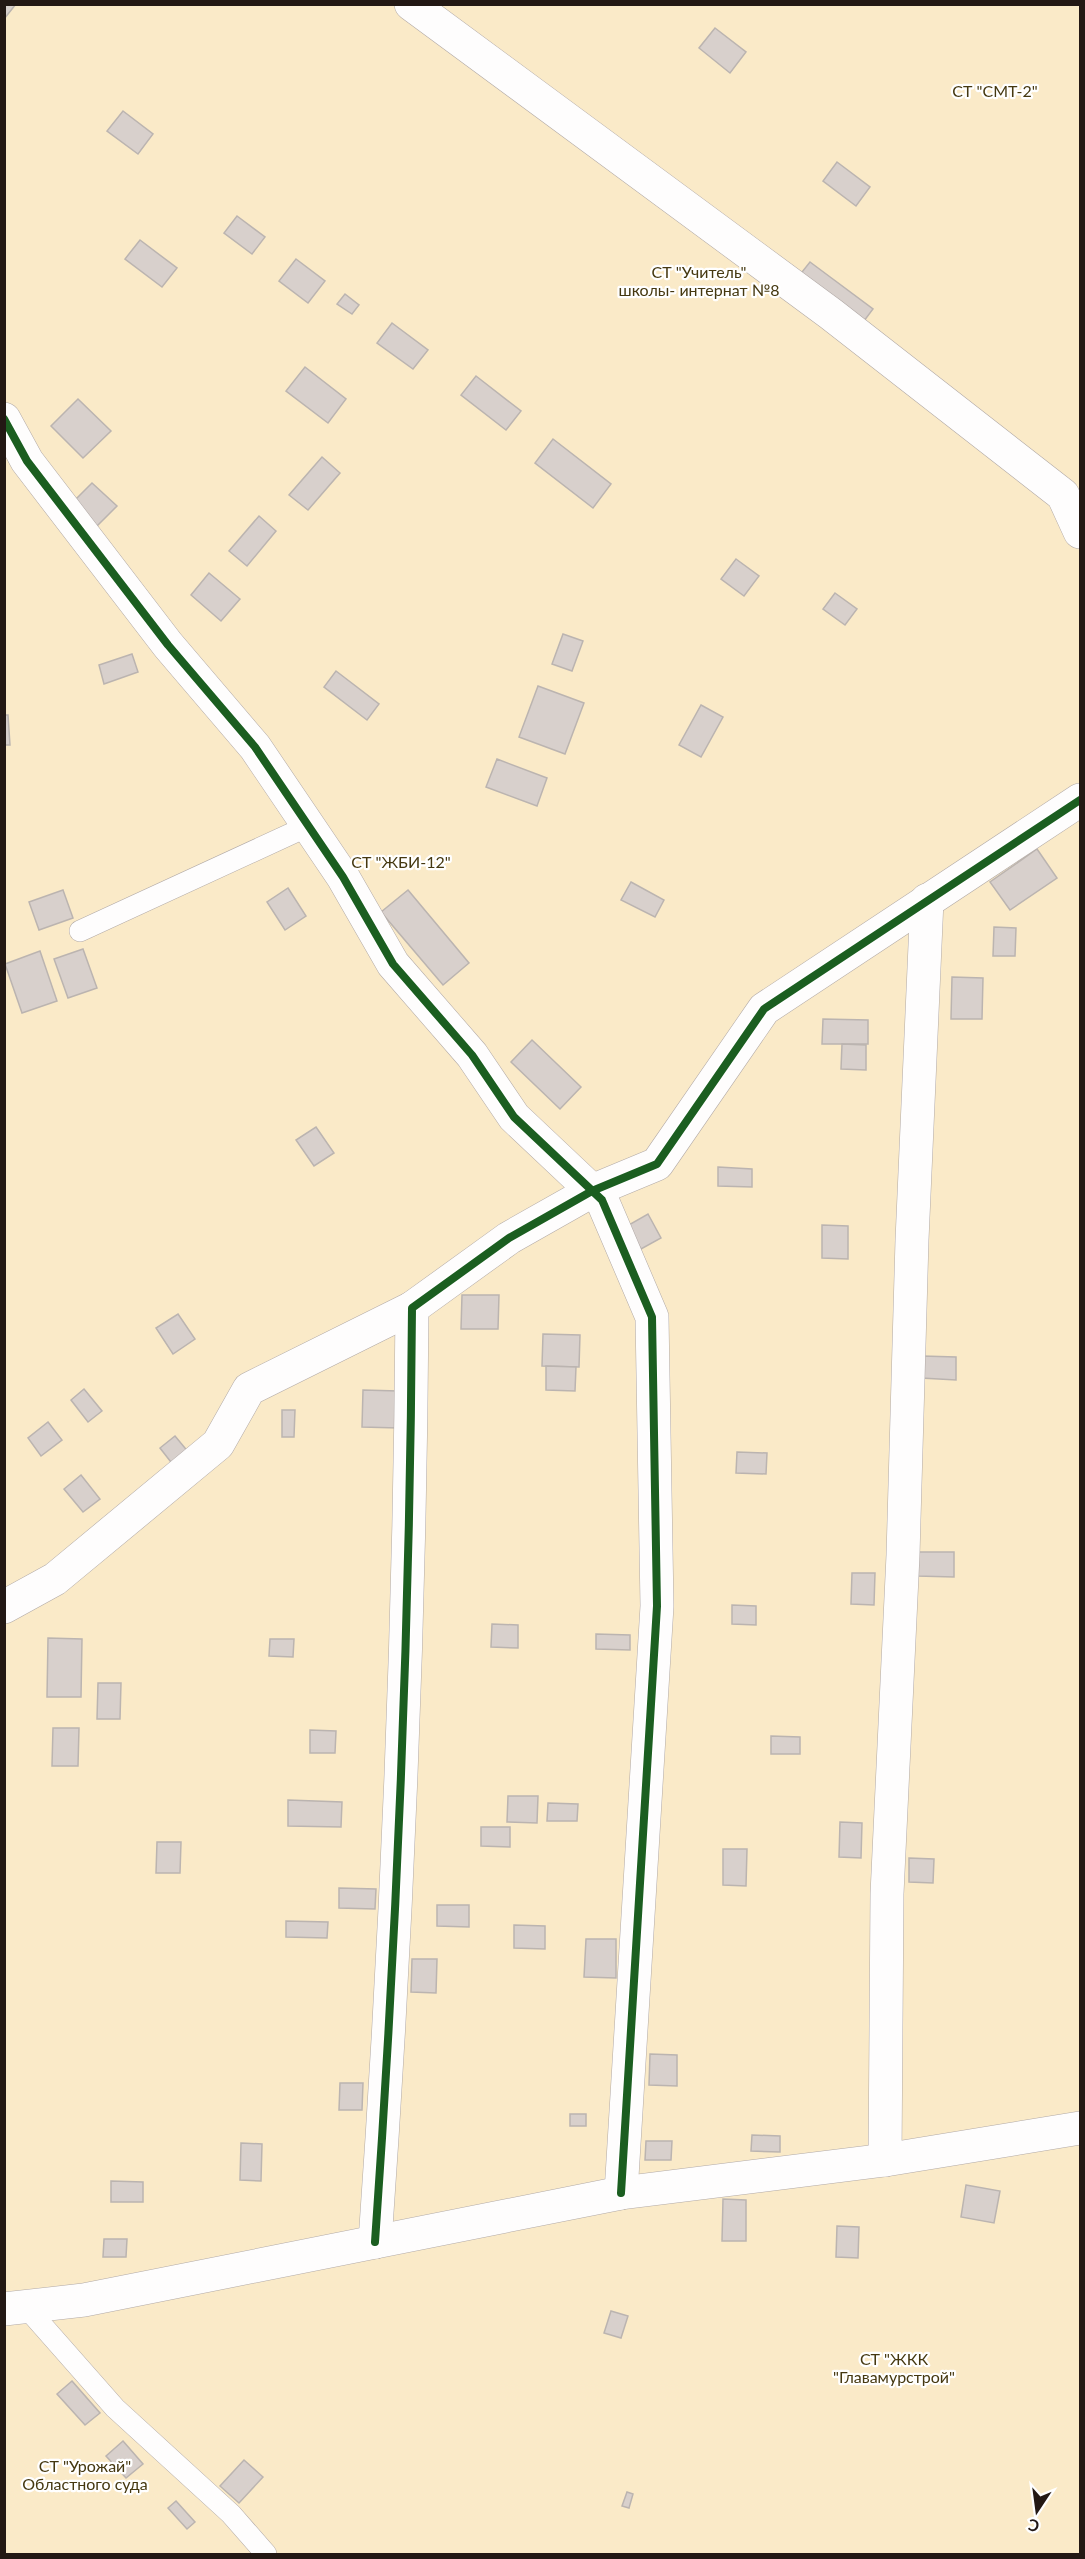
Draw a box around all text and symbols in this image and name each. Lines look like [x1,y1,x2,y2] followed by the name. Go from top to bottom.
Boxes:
[952,81,1038,100] park label: СТ "СМТ-2"
[618,262,780,299] park label: СТ "Учитель" школы- интернат №8
[351,852,451,871] park label: СТ "ЖБИ-12"
[833,2349,955,2386] park label: СТ "ЖКК "Главамурстрой"
[22,2456,148,2493] park label: СТ "Урожай" Областного суда
[1007,2481,1067,2541] north arrow
[1026,2516,1041,2537] text: С

